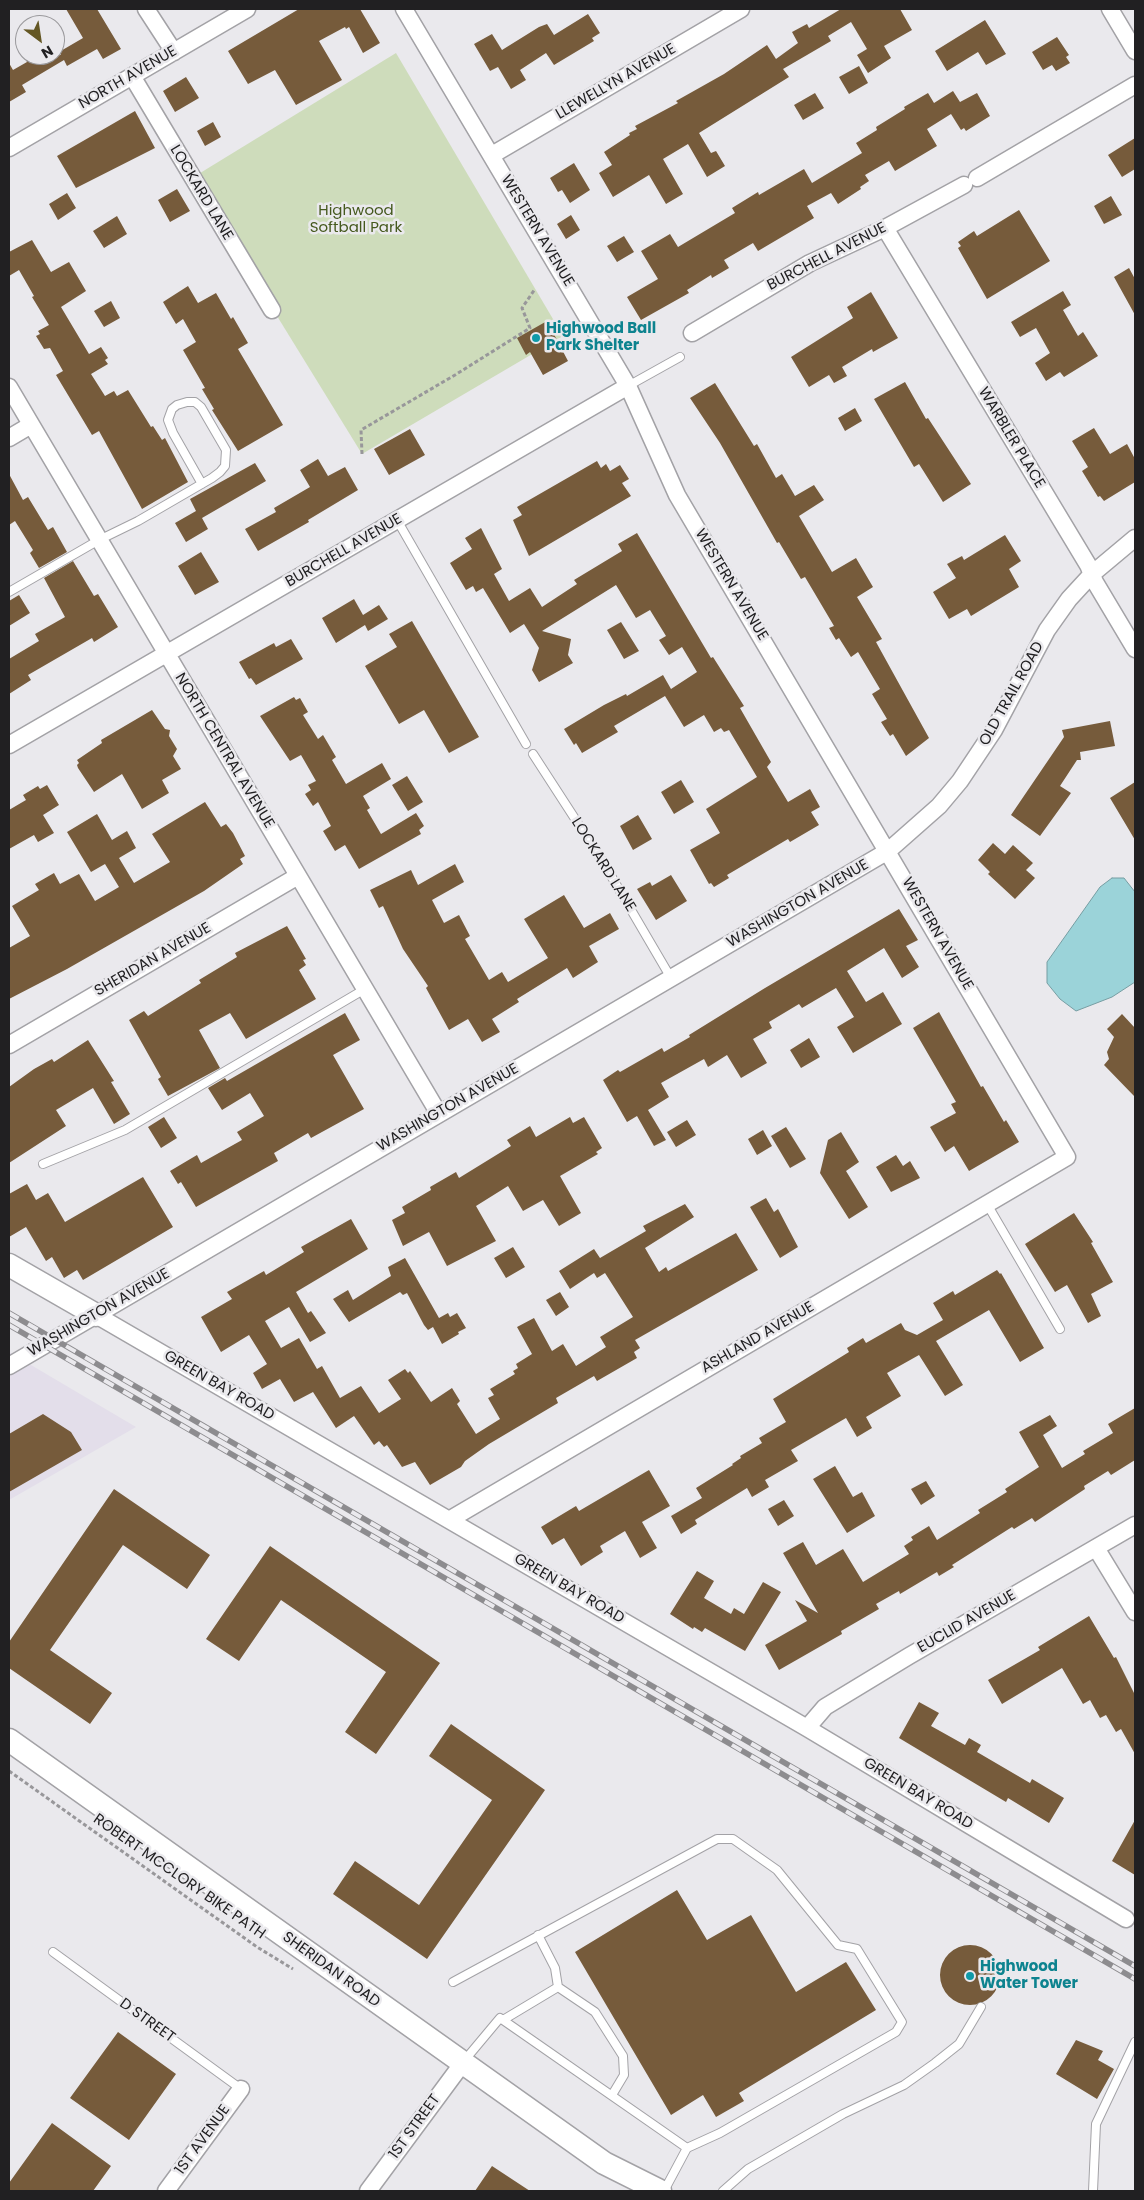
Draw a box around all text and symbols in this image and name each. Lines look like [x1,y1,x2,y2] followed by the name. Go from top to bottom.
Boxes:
[15,15,65,65] north arrow
[553,40,679,124] street label: LLEWELLYN AVENUE
[38,41,57,63] text: N
[76,43,180,113] street label: NORTH AVENUE
[166,142,236,244] street label: LOCKARD LANE
[497,172,577,290] street label: WESTERN AVENUE
[310,202,402,237] park label: Highwood Softball Park
[764,219,890,295] street label: BURCHELL AVENUE
[546,320,656,355] place label: Highwood Ball Park Shelter
[530,332,542,344] marker: Highwood Ball Park Shelter
[974,384,1048,492] street label: WARBLER PLACE
[283,510,405,592] street label: BURCHELL AVENUE
[691,526,771,644] street label: WESTERN AVENUE
[976,639,1048,749] street label: OLD TRAIL ROAD
[170,670,278,832] street label: NORTH CENTRAL AVENUE
[567,815,639,915] street label: LOCKARD LANE
[724,856,872,952] street label: WASHINGTON AVENUE
[897,875,977,993] street label: WESTERN AVENUE
[92,919,214,1001] street label: SHERIDAN AVENUE
[374,1060,522,1156] street label: WASHINGTON AVENUE
[25,1265,173,1361] street label: WASHINGTON AVENUE
[698,1298,818,1378] street label: ASHLAND AVENUE
[161,1347,277,1425] street label: GREEN BAY ROAD
[511,1550,627,1628] street label: GREEN BAY ROAD
[915,1587,1019,1657] street label: EUCLID AVENUE
[860,1754,976,1834] street label: GREEN BAY ROAD
[89,1811,269,1943] street label: ROBERT MCCLORY BIKE PATH
[279,1928,383,2012] street label: SHERIDAN ROAD
[980,1958,1078,1993] place label: Highwood Water Tower
[964,1970,976,1982] marker: Highwood Water Tower
[116,1995,178,2047] street label: D STREET
[386,2091,444,2163] street label: 1ST STREET
[172,2102,234,2178] street label: 1ST AVENUE

